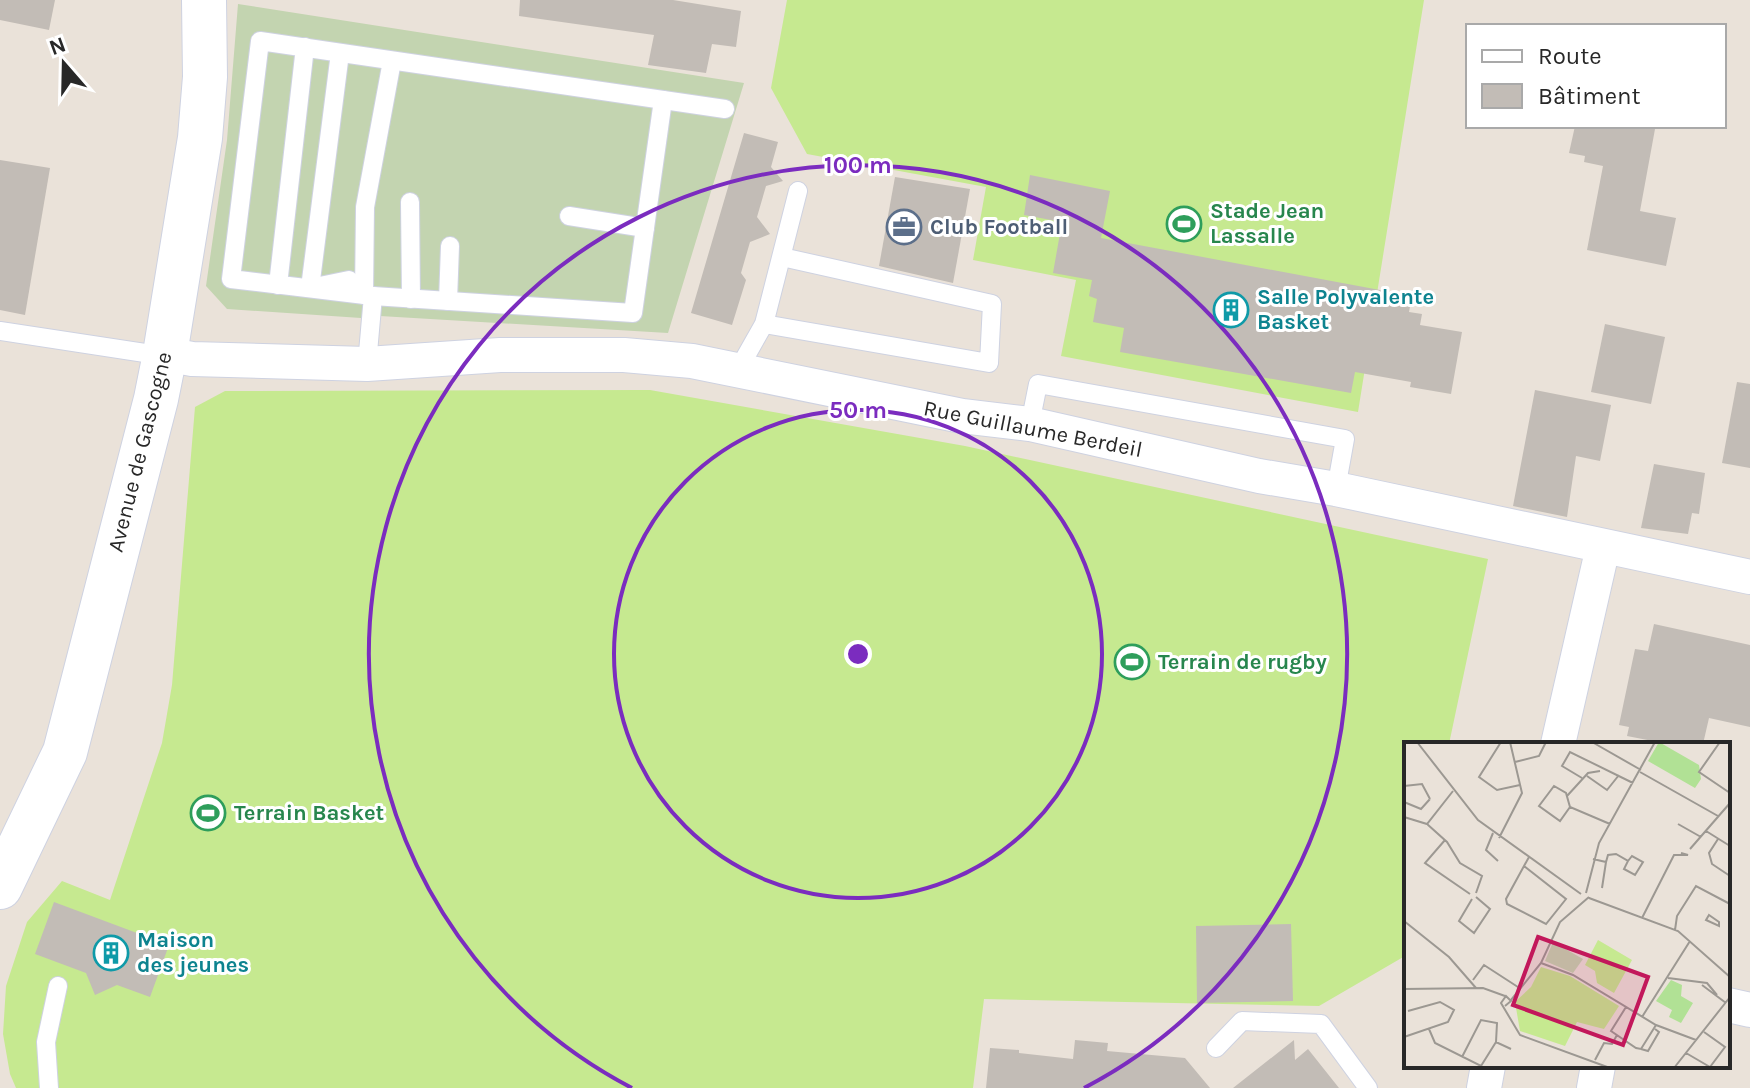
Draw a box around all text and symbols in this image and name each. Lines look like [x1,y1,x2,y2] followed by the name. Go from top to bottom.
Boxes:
[24,24,104,104] north arrow
[1466,24,1726,128] legend
[46,31,69,61] text: N
[1538,42,1602,70] text: Route
[1538,82,1641,110] text: Bâtiment
[824,151,892,179] text: 100 m
[1210,198,1324,249] place label: Stade Jean Lassalle
[1165,205,1203,243] sports icon: Stade Jean Lassalle
[885,208,923,246] office icon: Club Football
[930,214,1068,240] place label: Club Football
[1257,284,1434,335] place label: Salle Polyvalente Basket
[1212,291,1250,329] building icon: Salle Polyvalente Basket
[103,349,177,555] street label: Avenue de Gascogne
[921,395,1145,463] street label: Rue Guillaume Berdeil
[829,396,887,424] text: 50 m
[844,640,872,668] centre of rings
[1113,643,1151,681] sports icon: Terrain de rugby
[1158,649,1327,675] place label: Terrain de rugby
[1404,742,1730,1068] inset map
[189,794,227,832] sports icon: Terrain Basket
[234,800,385,826] place label: Terrain Basket
[137,927,249,978] place label: Maison des jeunes
[92,934,130,972] building icon: Maison des jeunes

